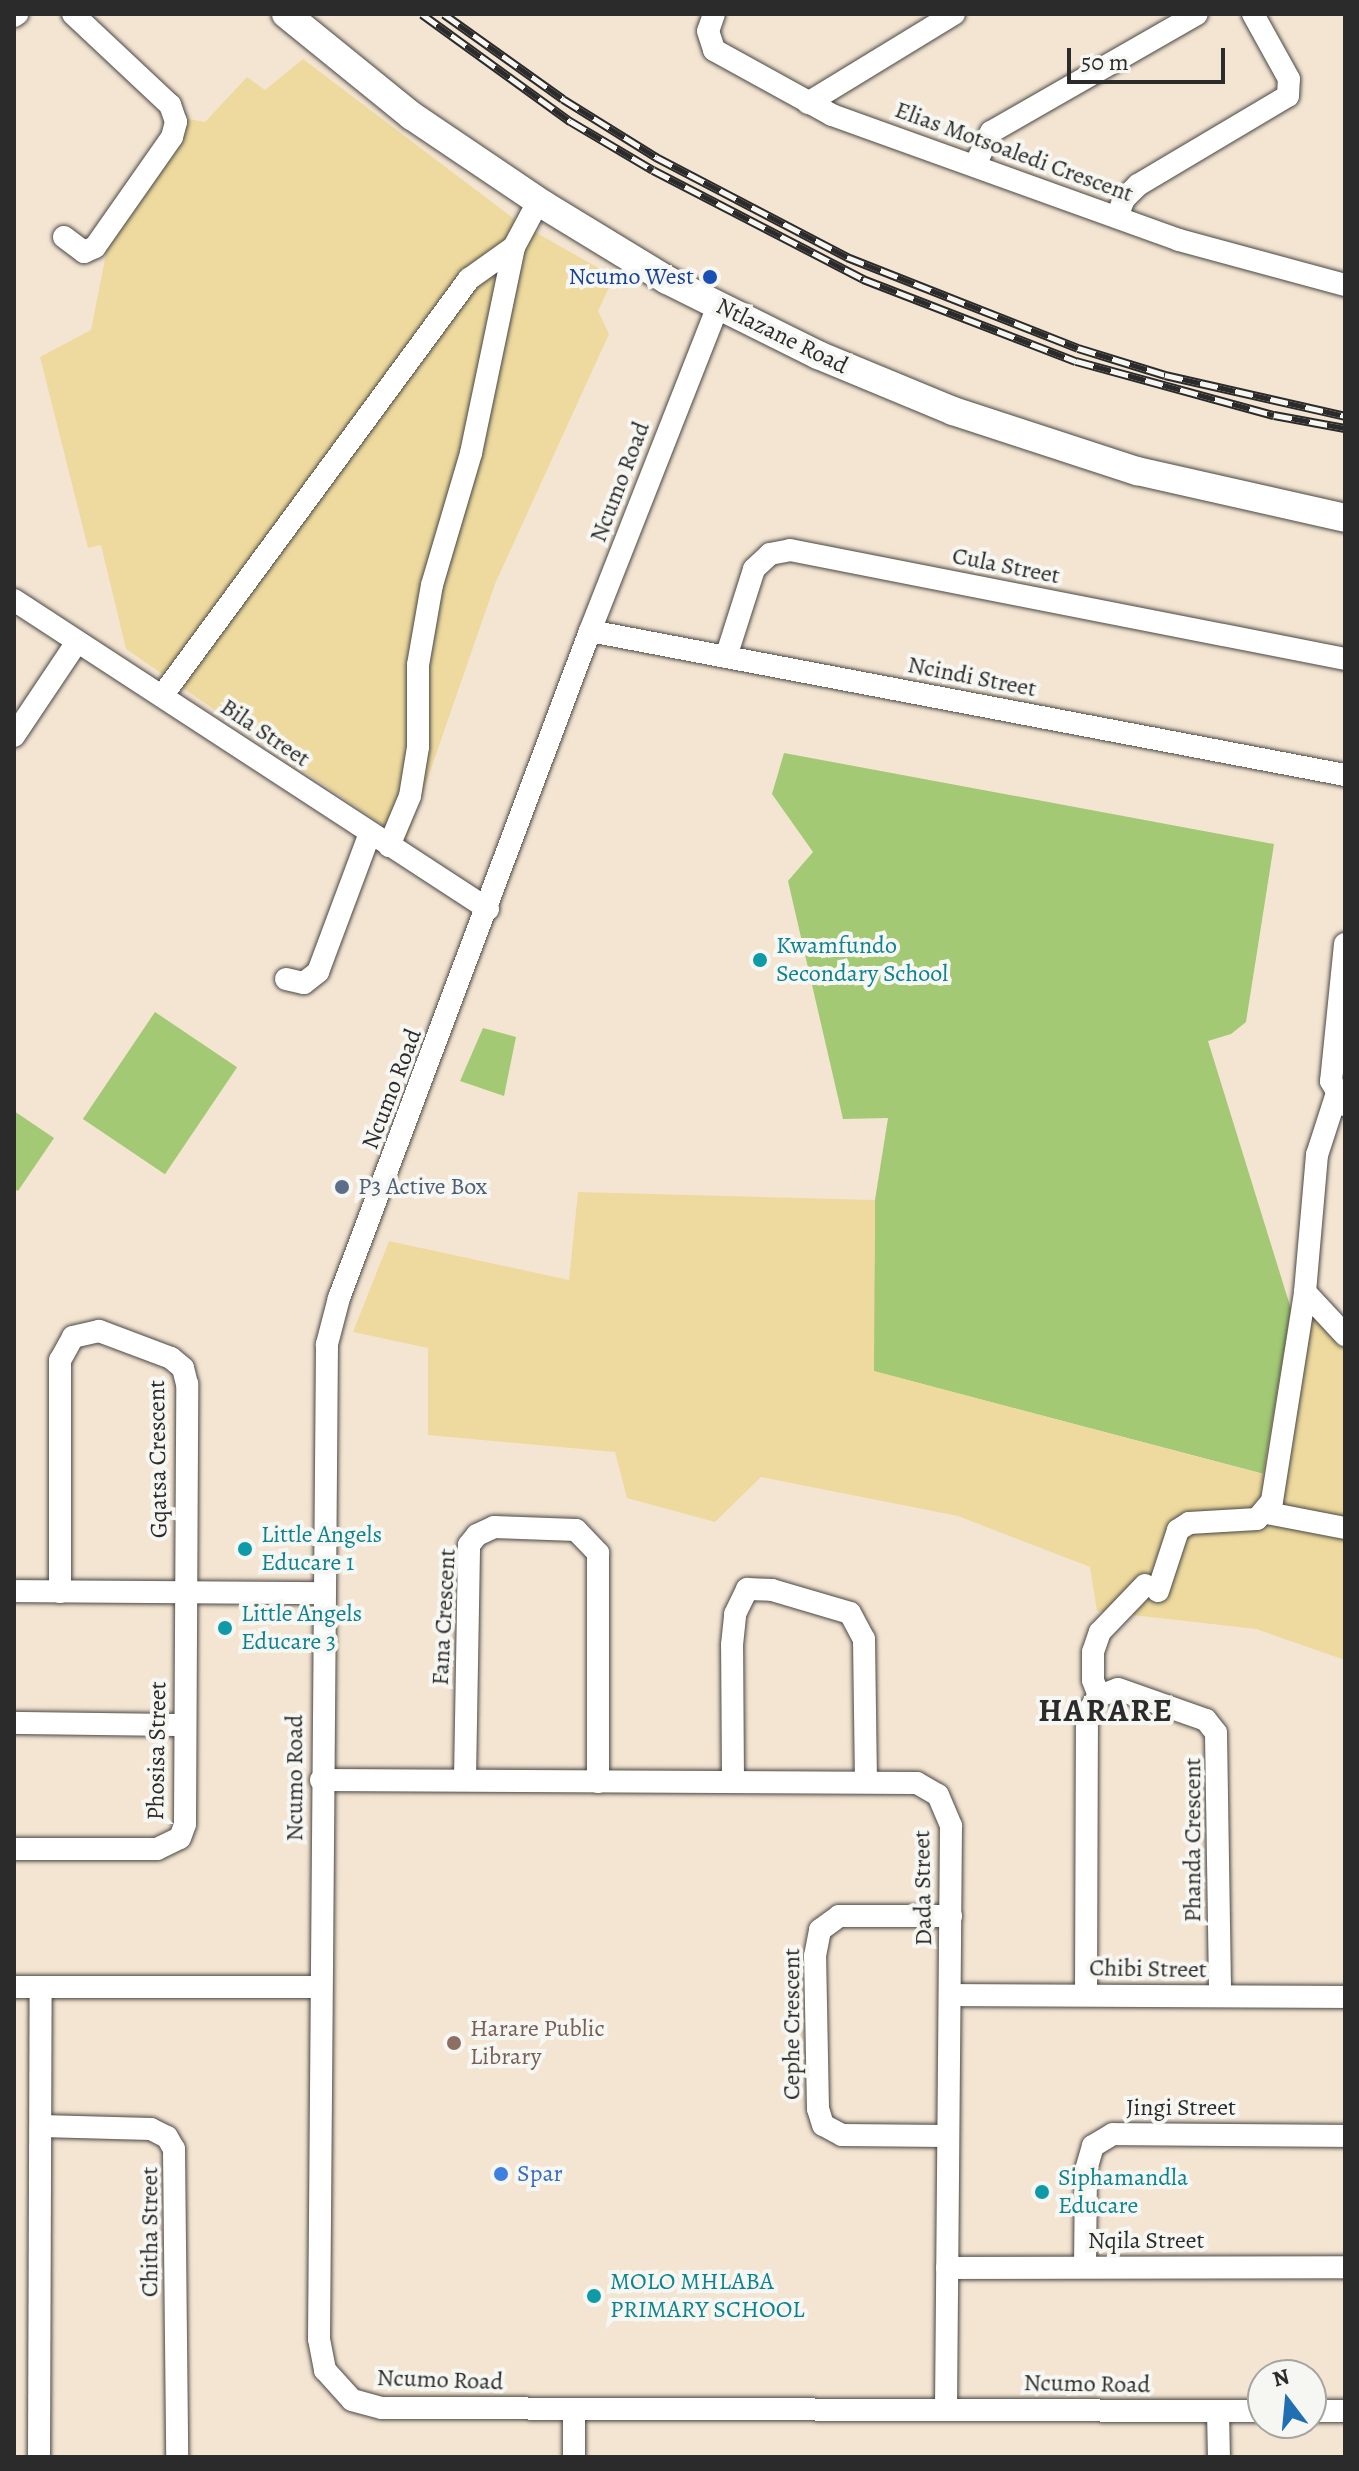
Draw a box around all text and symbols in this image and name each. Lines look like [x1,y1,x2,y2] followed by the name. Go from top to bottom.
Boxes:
[1071,32,1229,82] scale bar
[1081,46,1129,78] text: 50 m
[891,95,1137,209] street label: Elias Motsoaledi Crescent
[569,263,694,291] place label: Ncumo West
[701,268,719,286] marker: Ncumo West
[711,292,853,380] street label: Ntlazane Road
[584,418,656,546] street label: Ncumo Road
[950,541,1062,591] street label: Cula Street
[905,650,1039,704] street label: Ncindi Street
[215,693,315,773] street label: Bila Street
[776,932,948,988] place label: Kwamfundo Secondary School
[751,951,769,969] marker: Kwamfundo Secondary School
[356,1025,428,1153] street label: Ncumo Road
[358,1173,487,1201] place label: P3 Active Box
[333,1178,351,1196] marker: P3 Active Box
[142,1380,174,1538] street label: Gqatsa Crescent
[261,1521,382,1577] place label: Little Angels Educare 1
[236,1540,254,1558] marker: Little Angels Educare 1
[426,1548,462,1686] street label: Fana Crescent
[241,1600,362,1656] place label: Little Angels Educare 3
[216,1619,234,1637] marker: Little Angels Educare 3
[141,1681,173,1821] street label: Phosisa Street
[1038,1691,1174,1729] district label: HARARE
[281,1715,309,1841] street label: Ncumo Road
[1179,1758,1207,1922] street label: Phanda Crescent
[908,1830,938,1946] street label: Dada Street
[778,1948,806,2100] street label: Cephe Crescent
[1089,1954,1207,1984] street label: Chibi Street
[470,2015,605,2071] place label: Harare Public Library
[445,2034,463,2052] marker: Harare Public Library
[1126,2094,1236,2122] street label: Jingi Street
[517,2160,563,2188] place label: Spar
[1058,2164,1188,2220] place label: Siphamandla Educare
[492,2165,510,2183] marker: Spar
[136,2167,164,2297] street label: Chitha Street
[1033,2183,1051,2201] marker: Siphamandla Educare
[1088,2227,1204,2255] street label: Nqila Street
[610,2268,804,2324] place label: MOLO MHLABA PRIMARY SCHOOL
[585,2287,603,2305] marker: MOLO MHLABA PRIMARY SCHOOL
[1247,2359,1327,2439] north arrow
[1269,2361,1293,2394] text: N
[376,2363,504,2397] street label: Ncumo Road
[1023,2368,1151,2400] street label: Ncumo Road

